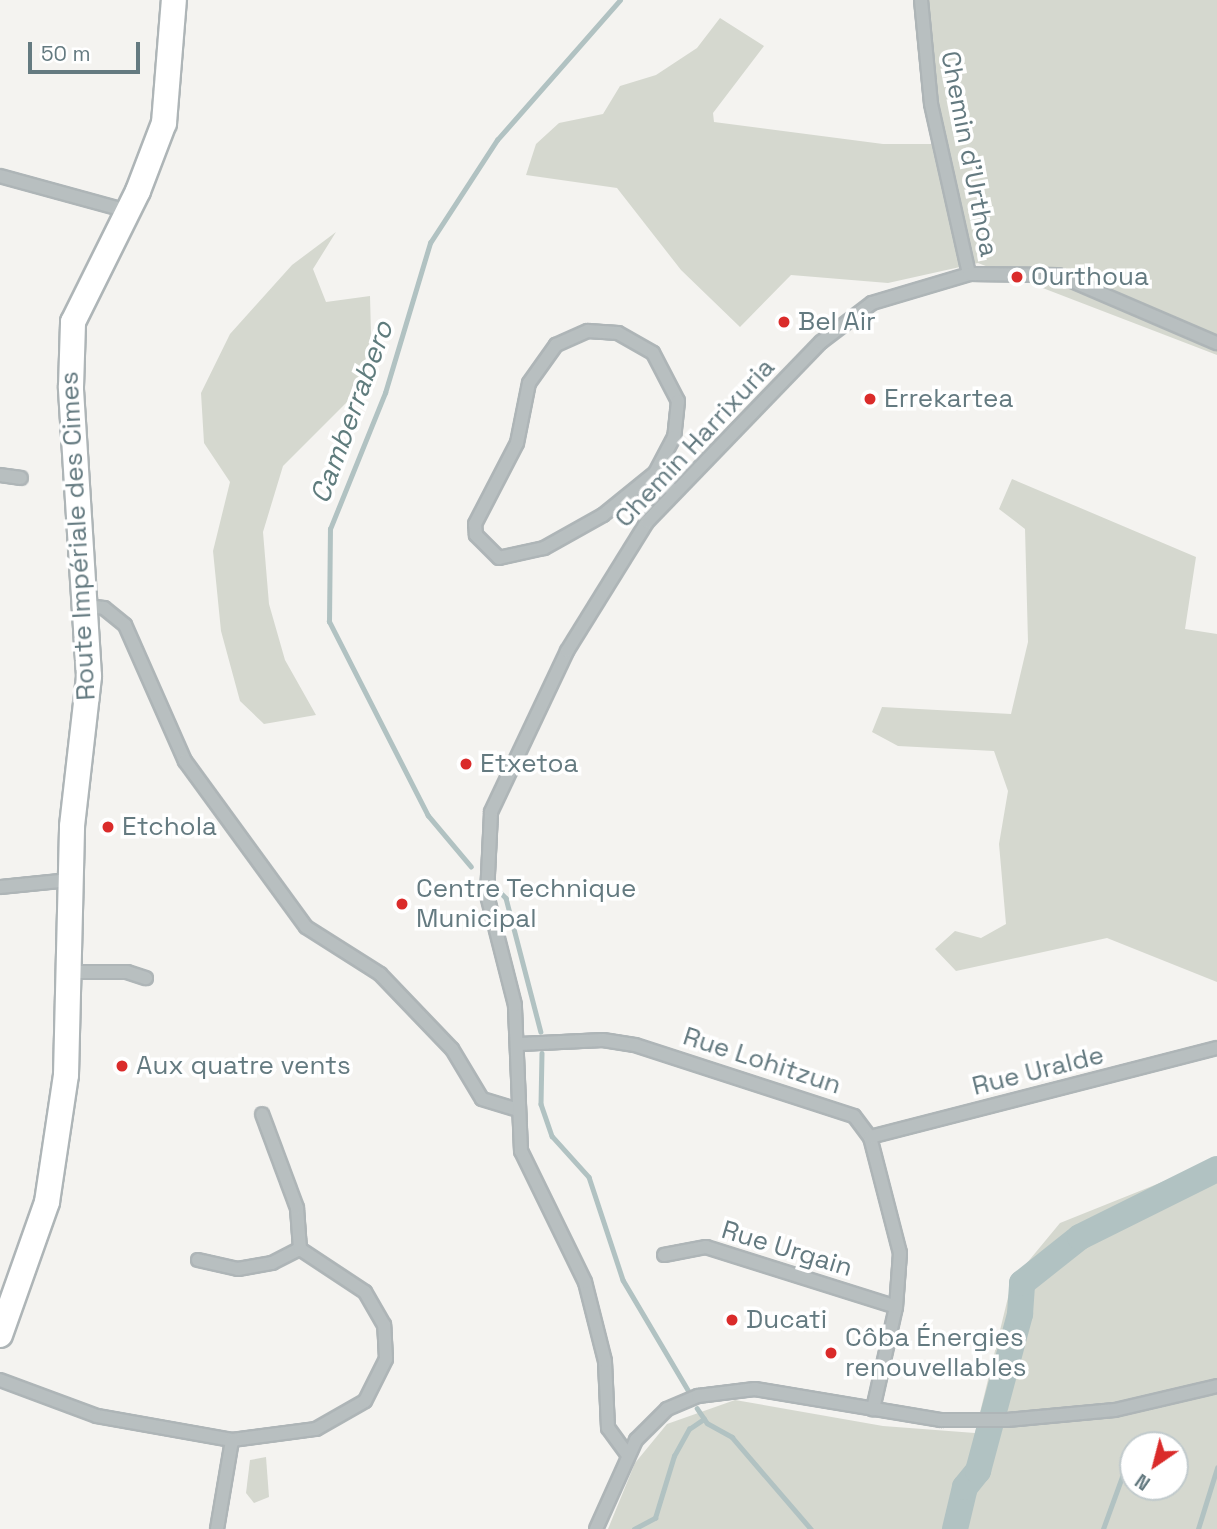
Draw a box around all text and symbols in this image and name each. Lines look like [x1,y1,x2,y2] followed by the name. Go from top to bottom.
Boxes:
[32,28,144,72] scale bar
[41,40,91,67] text: 50 m
[934,49,1004,259] street label: Chemin d'Urthoa
[1031,261,1149,293] place label: Ourthoua
[1009,269,1025,285] marker: Ourthoua
[798,306,876,338] place label: Bel Air
[776,314,792,330] marker: Bel Air
[302,316,400,508] water label: Camberrabero
[609,352,781,534] street label: Chemin Harrixuria
[54,371,102,701] street label: Route Impériale des Cimes
[884,383,1013,415] place label: Errekartea
[862,391,878,407] marker: Errekartea
[480,748,579,780] place label: Etxetoa
[458,756,474,772] marker: Etxetoa
[122,811,217,843] place label: Etchola
[100,819,116,835] marker: Etchola
[416,873,637,934] place label: Centre Technique Municipal
[394,896,410,912] marker: Centre Technique Municipal
[679,1021,845,1101] street label: Rue Lohitzun
[969,1040,1107,1102] street label: Rue Uralde
[136,1050,351,1082] place label: Aux quatre vents
[114,1058,130,1074] marker: Aux quatre vents
[718,1214,856,1284] street label: Rue Urgain
[746,1304,827,1336] place label: Ducati
[724,1312,740,1328] marker: Ducati
[845,1322,1026,1384] place label: Côba Énergies renouvellables
[823,1345,839,1361] marker: Côba Énergies renouvellables
[1119,1431,1189,1501] north arrow
[1130,1468,1155,1496] text: N

